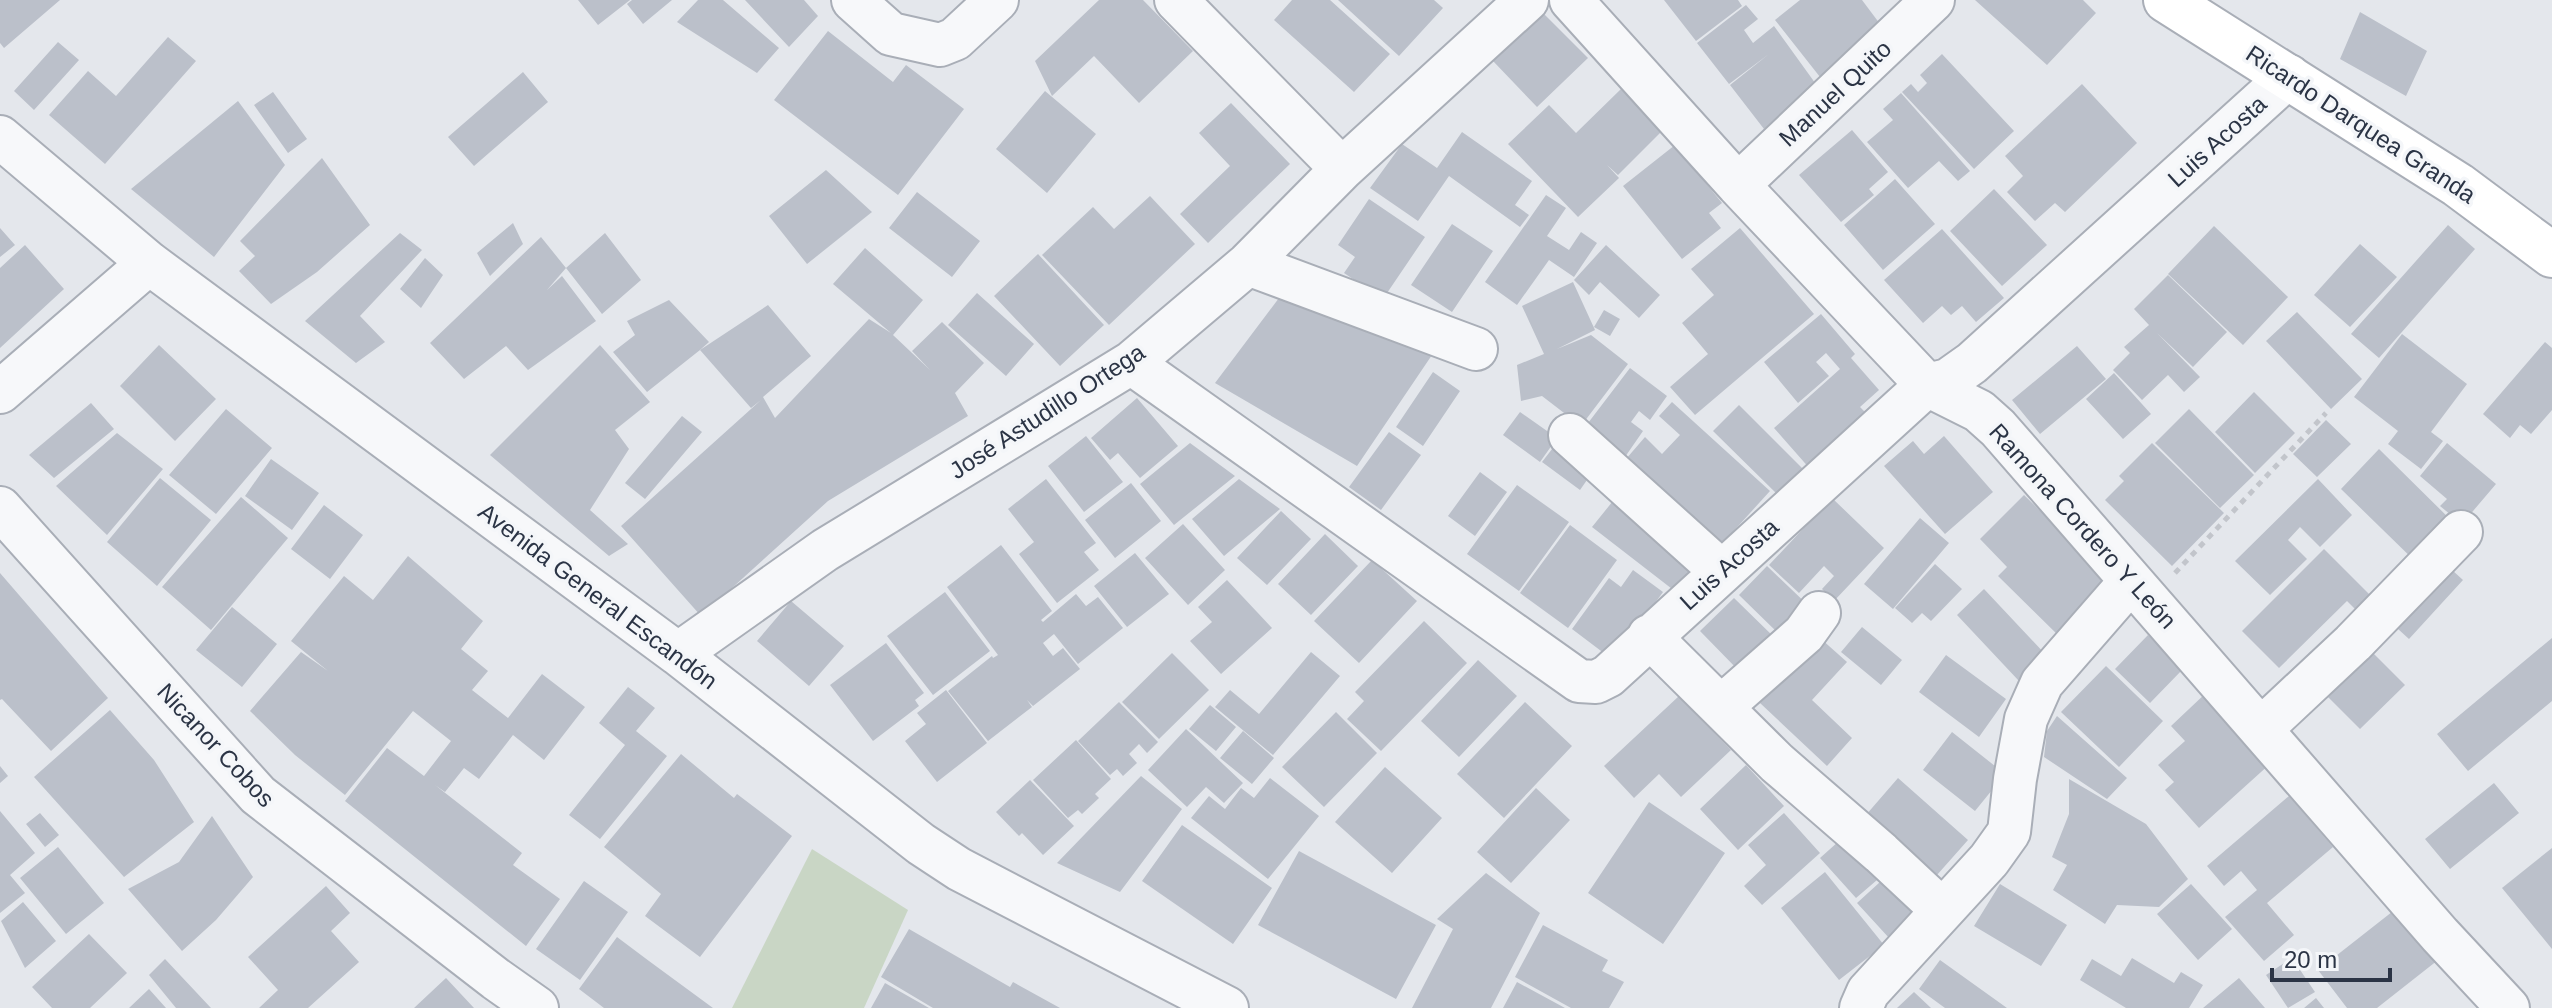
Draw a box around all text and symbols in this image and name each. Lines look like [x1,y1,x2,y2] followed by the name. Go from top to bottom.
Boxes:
[1774,34,1896,152] street label: Manuel Quito
[2241,40,2481,209] street label: Ricardo Darquea Granda
[2162,89,2272,192] street label: Luis Acosta
[945,338,1150,484] street label: José Astudillo Ortega
[1984,418,2182,634] street label: Ramona Cordero Y León
[473,497,723,695] street label: Avenida General Escandón
[1674,512,1784,615] street label: Luis Acosta
[152,678,280,812] street label: Nicanor Cobos
[2272,932,2390,982] scale bar
[2284,946,2337,973] text: 20 m

